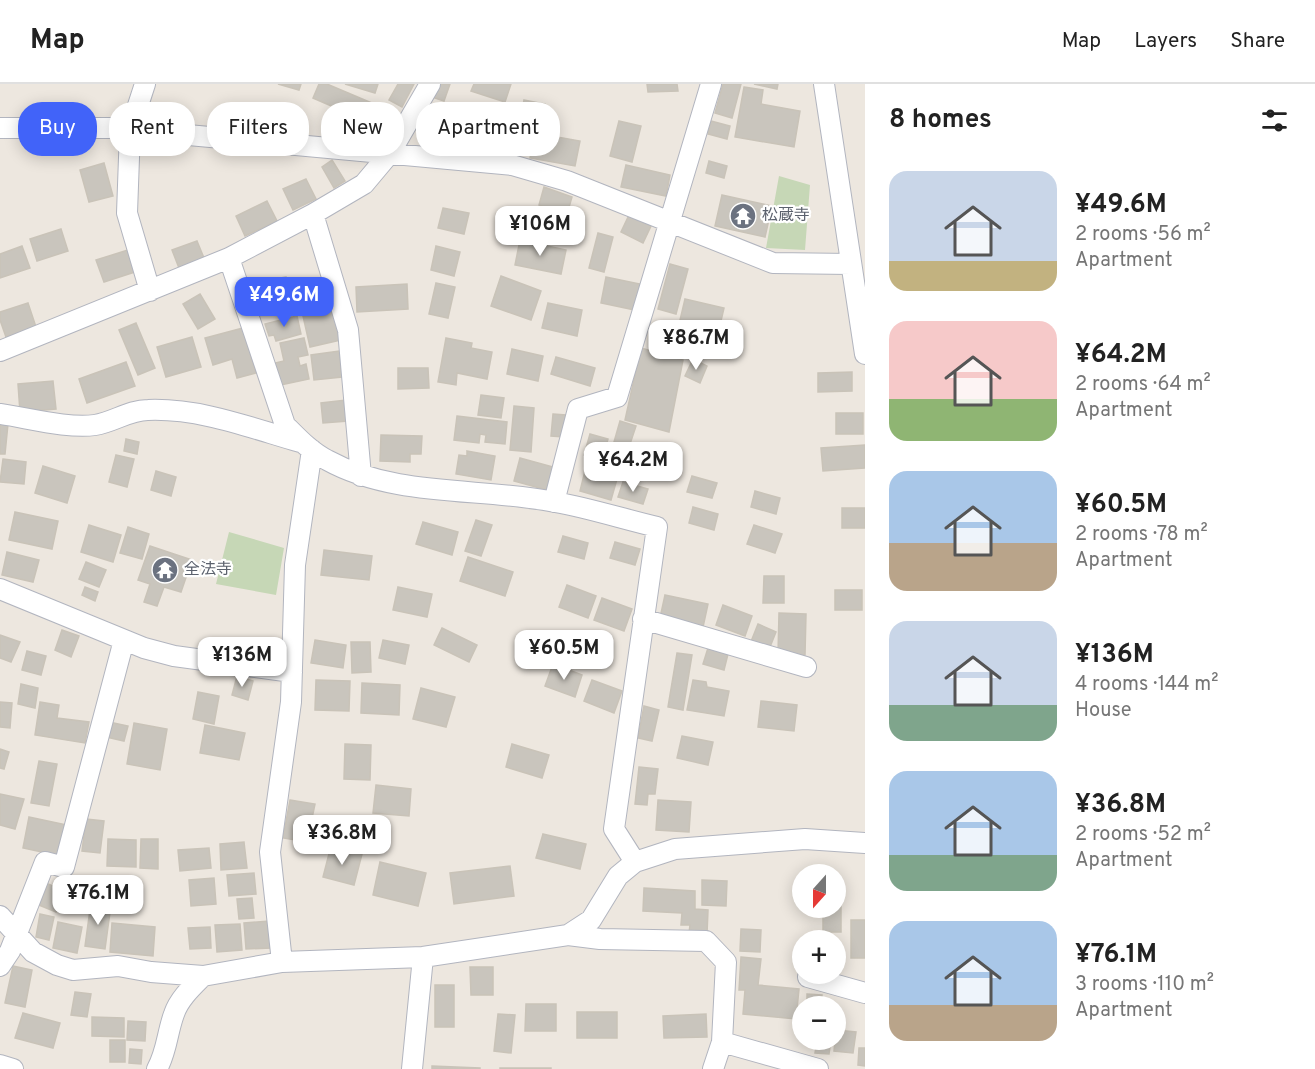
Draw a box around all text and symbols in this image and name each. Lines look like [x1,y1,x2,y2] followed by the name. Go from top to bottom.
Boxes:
[30,23,85,59] text: Map
[1062,28,1101,55] text: Map
[1134,28,1197,55] text: Layers
[1230,28,1285,55] text: Share
[18,102,97,156] chip: Buy
[109,102,195,156] chip: Rent
[207,102,309,156] chip: Filters
[321,102,404,156] chip: New
[416,102,560,156] chip: Apartment
[889,104,992,137] text: 8 homes
[1258,104,1291,137] icon: filters
[1075,189,1167,222] text: ¥49.6M
[937,195,1009,267] icon: home
[728,201,758,231] temple icon: 松蔵寺
[498,206,582,257] pin: ¥106M
[762,206,810,226] place label: 松蔵寺
[509,212,571,238] text: ¥106M
[1075,222,1211,248] text: 2 rooms · 56 m²
[1075,248,1173,274] text: Apartment
[235,277,333,328] pin: ¥49.6M
[249,283,319,309] text: ¥49.6M
[647,320,745,371] pin: ¥86.7M
[662,326,730,352] text: ¥86.7M
[1075,339,1167,372] text: ¥64.2M
[937,345,1009,417] icon: home
[1075,372,1211,398] text: 2 rooms · 64 m²
[1075,398,1173,424] text: Apartment
[584,442,682,493] pin: ¥64.2M
[598,448,668,474] text: ¥64.2M
[1075,489,1167,522] text: ¥60.5M
[937,495,1009,567] icon: home
[1075,522,1208,548] text: 2 rooms · 78 m²
[1075,548,1173,574] text: Apartment
[150,555,180,585] temple icon: 全法寺
[184,560,232,580] place label: 全法寺
[515,630,613,681] pin: ¥60.5M
[529,636,599,662] text: ¥60.5M
[200,637,284,688] pin: ¥136M
[1075,639,1154,672] text: ¥136M
[212,643,272,669] text: ¥136M
[937,645,1009,717] icon: home
[1075,672,1218,698] text: 4 rooms · 144 m²
[1075,698,1131,724] text: House
[1075,789,1166,822] text: ¥36.8M
[937,795,1009,867] icon: home
[293,815,391,866] pin: ¥36.8M
[307,821,377,847] text: ¥36.8M
[1075,822,1211,848] text: 2 rooms · 52 m²
[1075,848,1173,874] text: Apartment
[792,864,846,918] north arrow
[792,864,846,1050] map controls
[49,875,147,926] pin: ¥76.1M
[66,881,130,907] text: ¥76.1M
[792,930,846,984] button: +
[1075,939,1157,972] text: ¥76.1M
[937,945,1009,1017] icon: home
[1075,972,1214,998] text: 3 rooms · 110 m²
[792,996,846,1050] button: −
[1075,998,1173,1024] text: Apartment

